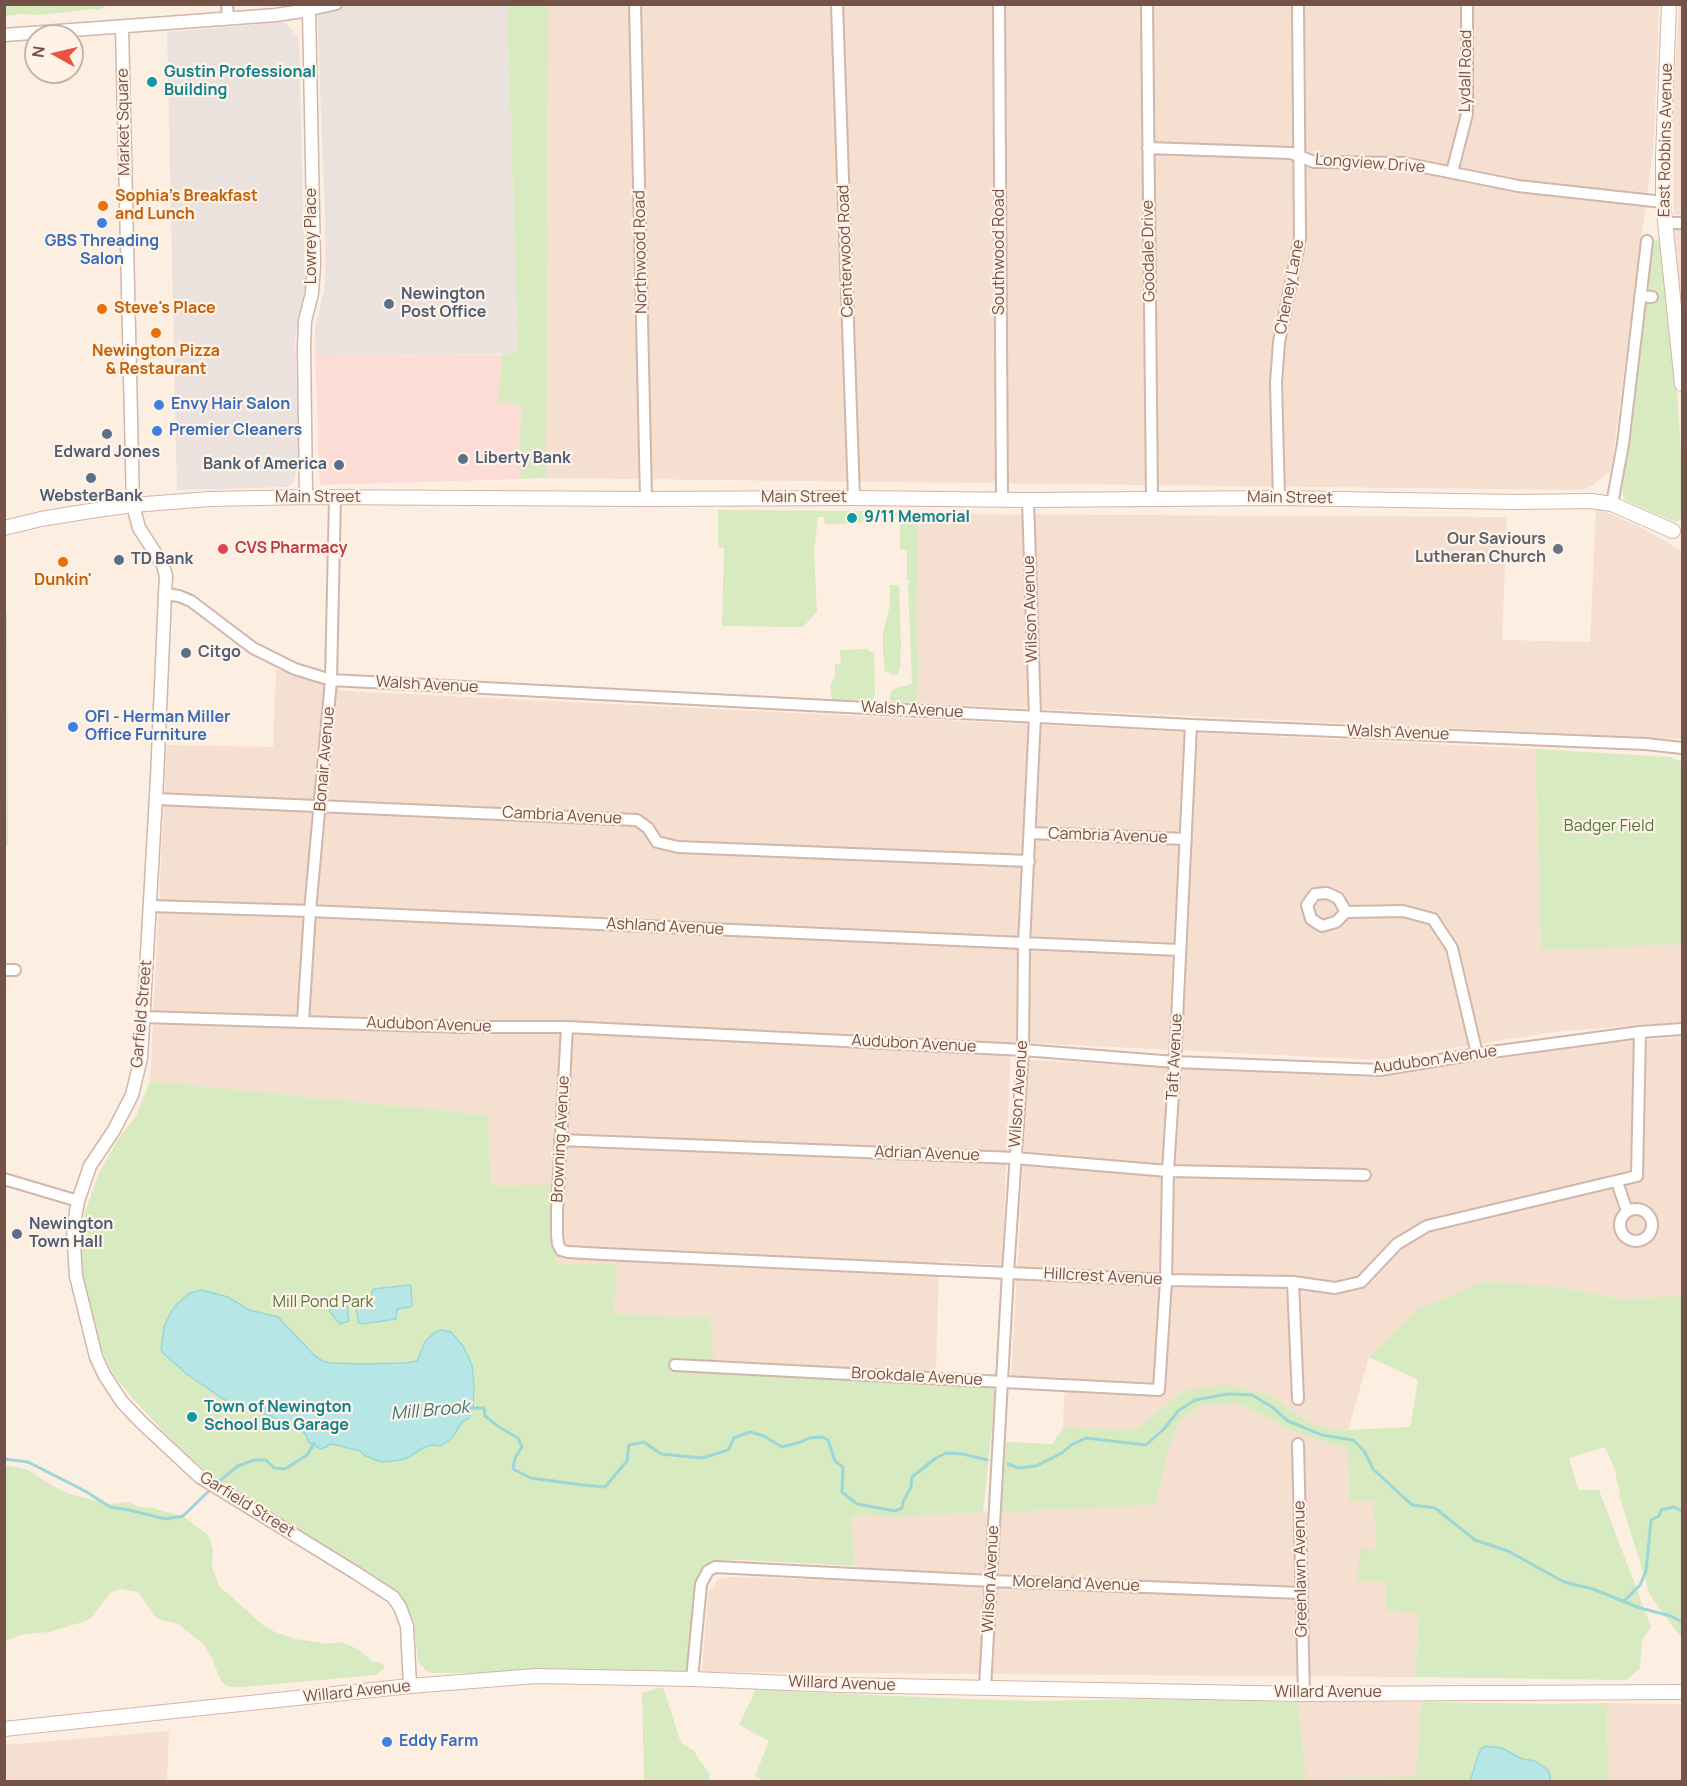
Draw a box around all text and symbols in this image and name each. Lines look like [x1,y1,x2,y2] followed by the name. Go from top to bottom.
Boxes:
[24,24,84,84] north arrow
[1456,30,1476,112] street label: Lydall Road
[26,45,50,59] text: N
[164,63,316,101] place label: Gustin Professional Building
[1655,63,1677,217] street label: East Robbins Avenue
[113,68,135,176] street label: Market Square
[145,75,159,89] marker: Gustin Professional Building
[1314,151,1426,177] street label: Longview Drive
[834,184,858,318] street label: Centerwood Road
[115,187,258,225] place label: Sophia’s Breakfast and Lunch
[302,188,322,284] street label: Lowrey Place
[990,189,1010,315] street label: Southwood Road
[630,190,652,314] street label: Northwood Road
[96,199,110,213] marker: Sophia’s Breakfast and Lunch
[1139,200,1159,302] street label: Goodale Drive
[95,216,109,230] marker: GBS Threading Salon
[45,232,159,270] place label: GBS Threading Salon
[1271,238,1309,336] street label: Cheney Lane
[401,285,486,323] place label: Newington Post Office
[382,297,396,311] marker: Newington Post Office
[114,299,216,319] place label: Steve's Place
[95,302,109,316] marker: Steve's Place
[149,326,163,340] marker: Newington Pizza & Restaurant
[92,342,220,380] place label: Newington Pizza & Restaurant
[171,395,290,415] place label: Envy Hair Salon
[152,398,166,412] marker: Envy Hair Salon
[169,421,302,441] place label: Premier Cleaners
[150,424,164,438] marker: Premier Cleaners
[100,427,114,441] marker: Edward Jones
[54,443,160,463] place label: Edward Jones
[475,449,571,469] place label: Liberty Bank
[456,452,470,466] marker: Liberty Bank
[203,455,327,475] place label: Bank of America
[332,458,346,472] marker: Bank of America
[84,471,98,485] marker: WebsterBank
[39,487,143,507] place label: WebsterBank
[275,488,361,508] street label: Main Street
[761,488,847,508] street label: Main Street
[1247,488,1333,508] street label: Main Street
[864,508,970,528] place label: 9/11 Memorial
[845,511,859,525] marker: 9/11 Memorial
[1415,530,1546,568] place label: Our Saviours Lutheran Church
[235,539,347,559] place label: CVS Pharmacy
[216,542,230,556] marker: CVS Pharmacy
[1551,542,1565,556] marker: Our Saviours Lutheran Church
[131,550,193,570] place label: TD Bank
[112,553,126,567] marker: TD Bank
[56,555,70,569] marker: Dunkin'
[1020,555,1042,663] street label: Wilson Avenue
[34,571,92,591] place label: Dunkin'
[198,643,241,663] place label: Citgo
[179,646,193,660] marker: Citgo
[375,673,479,697] street label: Walsh Avenue
[860,698,964,722] street label: Walsh Avenue
[311,706,339,812] street label: Bonair Avenue
[85,708,231,746] place label: OFI - Herman Miller Office Furniture
[66,720,80,734] marker: OFI - Herman Miller Office Furniture
[1346,722,1450,744] street label: Walsh Avenue
[502,803,622,829] street label: Cambria Avenue
[1564,817,1654,837] park label: Badger Field
[1048,824,1168,848] street label: Cambria Avenue
[606,914,724,940] street label: Ashland Avenue
[128,959,156,1069] street label: Garfield Street
[366,1013,492,1037] street label: Audubon Avenue
[1163,1013,1187,1101] street label: Taft Avenue
[851,1031,977,1057] street label: Audubon Avenue
[1006,1040,1032,1148] street label: Wilson Avenue
[1372,1042,1498,1078] street label: Audubon Avenue
[548,1075,574,1203] street label: Browning Avenue
[874,1143,980,1165] street label: Adrian Avenue
[29,1215,113,1253] place label: Newington Town Hall
[10,1227,24,1241] marker: Newington Town Hall
[1043,1264,1163,1290] street label: Hillcrest Avenue
[273,1293,373,1313] park label: Mill Pond Park
[851,1364,983,1390] street label: Brookdale Avenue
[390,1397,470,1425] water label: Mill Brook
[204,1398,352,1436] place label: Town of Newington School Bus Garage
[185,1410,199,1424] marker: Town of Newington School Bus Garage
[196,1468,298,1542] street label: Garfield Street
[1290,1500,1312,1638] street label: Greenlawn Avenue
[979,1525,1003,1633] street label: Wilson Avenue
[1012,1572,1140,1596] street label: Moreland Avenue
[788,1673,896,1695] street label: Willard Avenue
[302,1677,412,1707] street label: Willard Avenue
[1274,1683,1382,1703] street label: Willard Avenue
[399,1732,478,1752] place label: Eddy Farm
[380,1735,394,1749] marker: Eddy Farm

